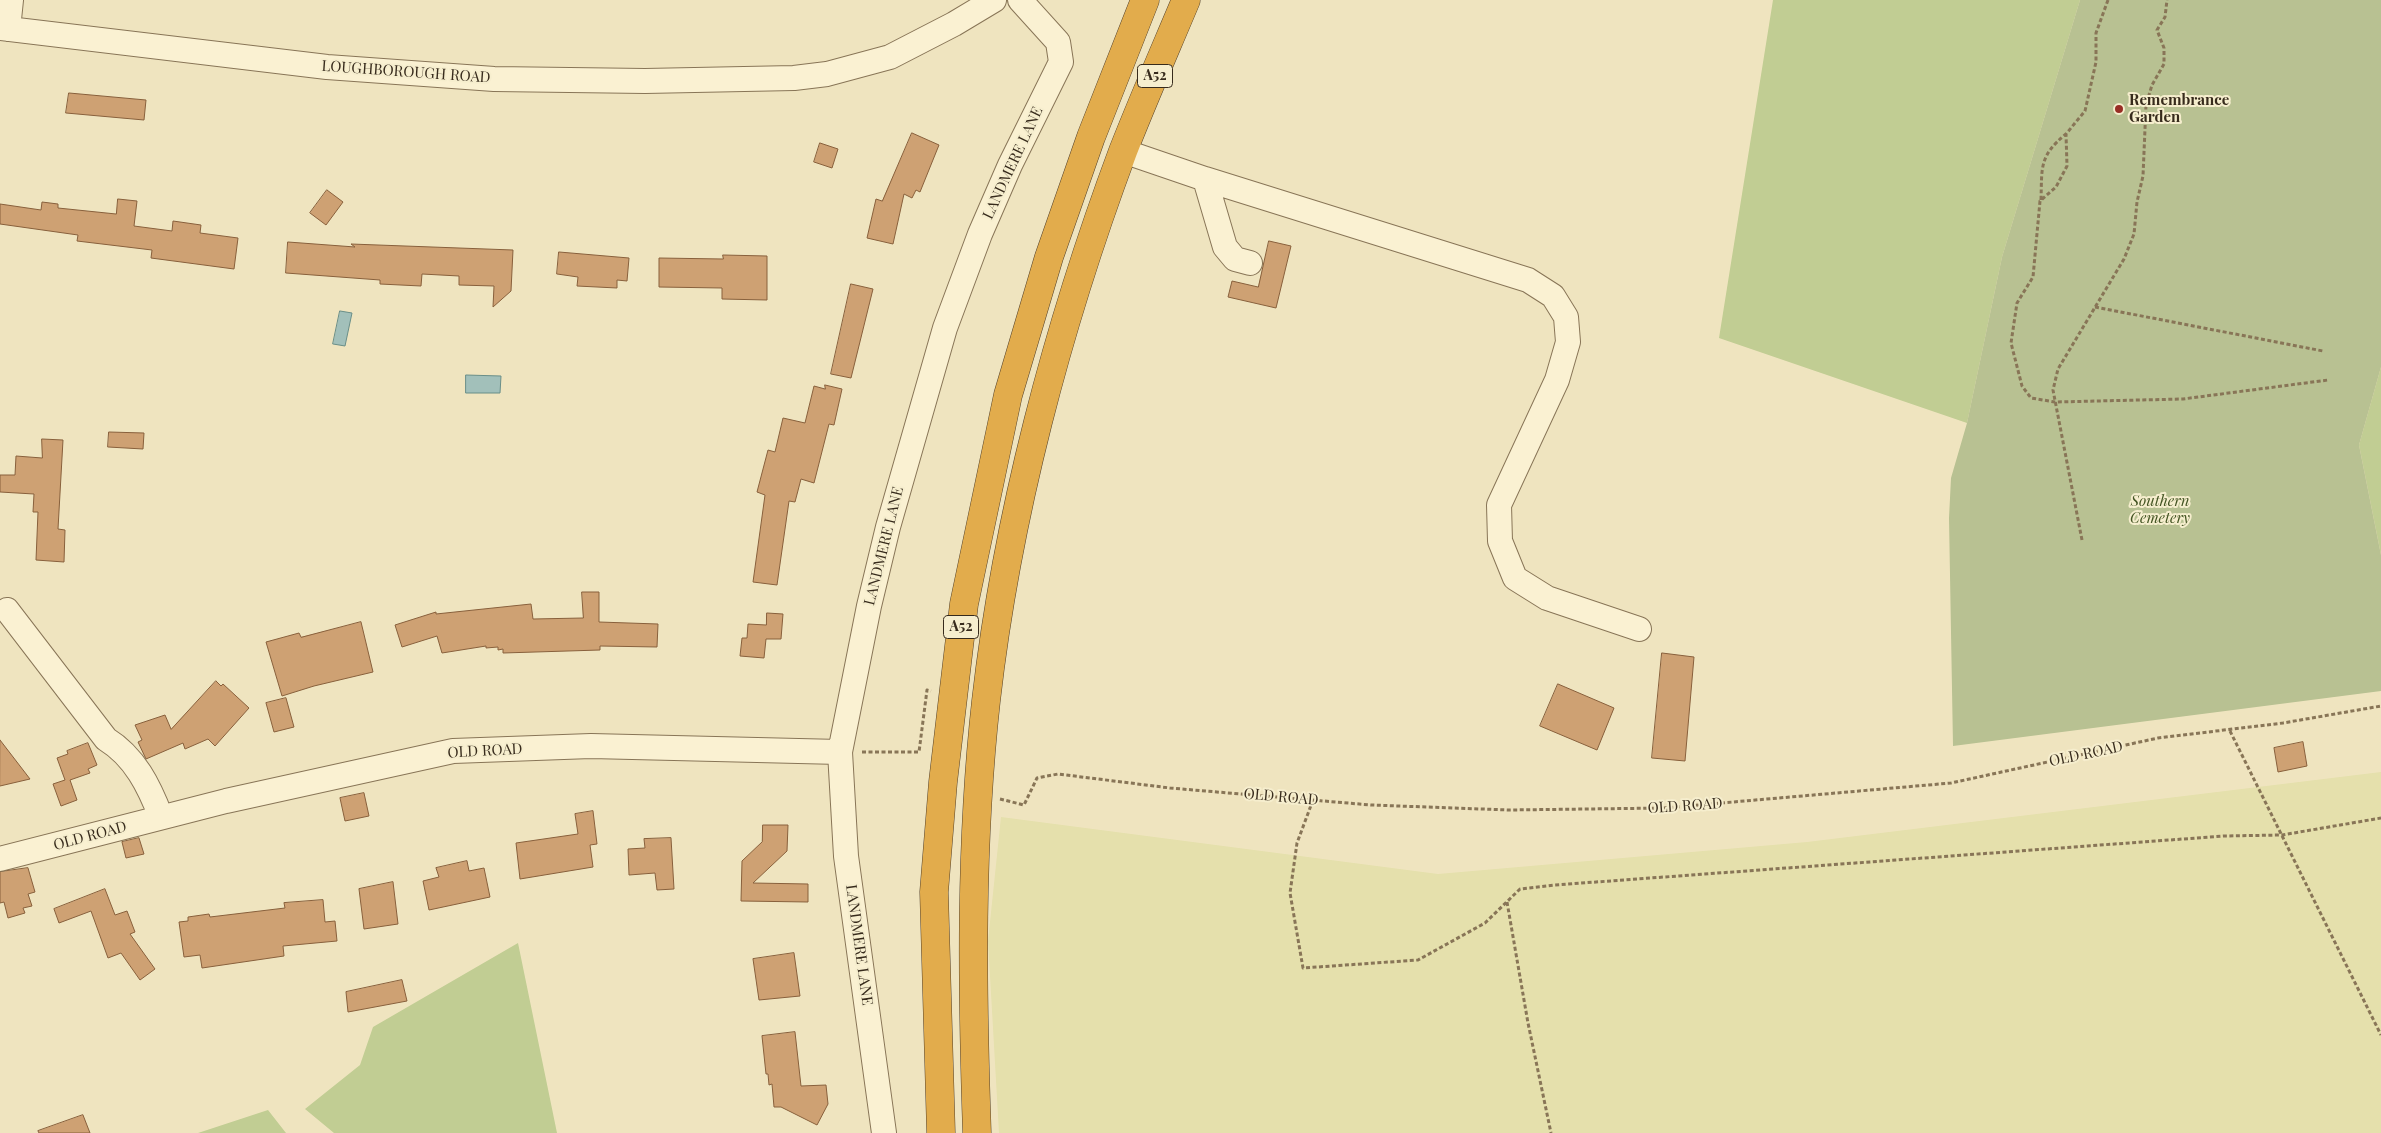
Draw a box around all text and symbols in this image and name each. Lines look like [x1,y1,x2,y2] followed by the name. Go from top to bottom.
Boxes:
[321,57,491,87] street label: LOUGHBOROUGH ROAD
[1138,64,1172,88] road number: A52
[2129,91,2229,126] place label: Remembrance Garden
[2113,103,2125,115] marker: Remembrance Garden
[979,104,1047,222] street label: LANDMERE LANE
[861,485,907,607] street label: LANDMERE LANE
[2130,492,2190,527] park label: Southern Cemetery
[944,616,978,638] road number: A52
[2047,737,2125,771] street label: OLD ROAD
[447,740,523,762] street label: OLD ROAD
[1243,785,1319,809] street label: OLD ROAD
[1647,794,1723,818] street label: OLD ROAD
[51,818,129,854] street label: OLD ROAD
[842,883,876,1007] street label: LANDMERE LANE

